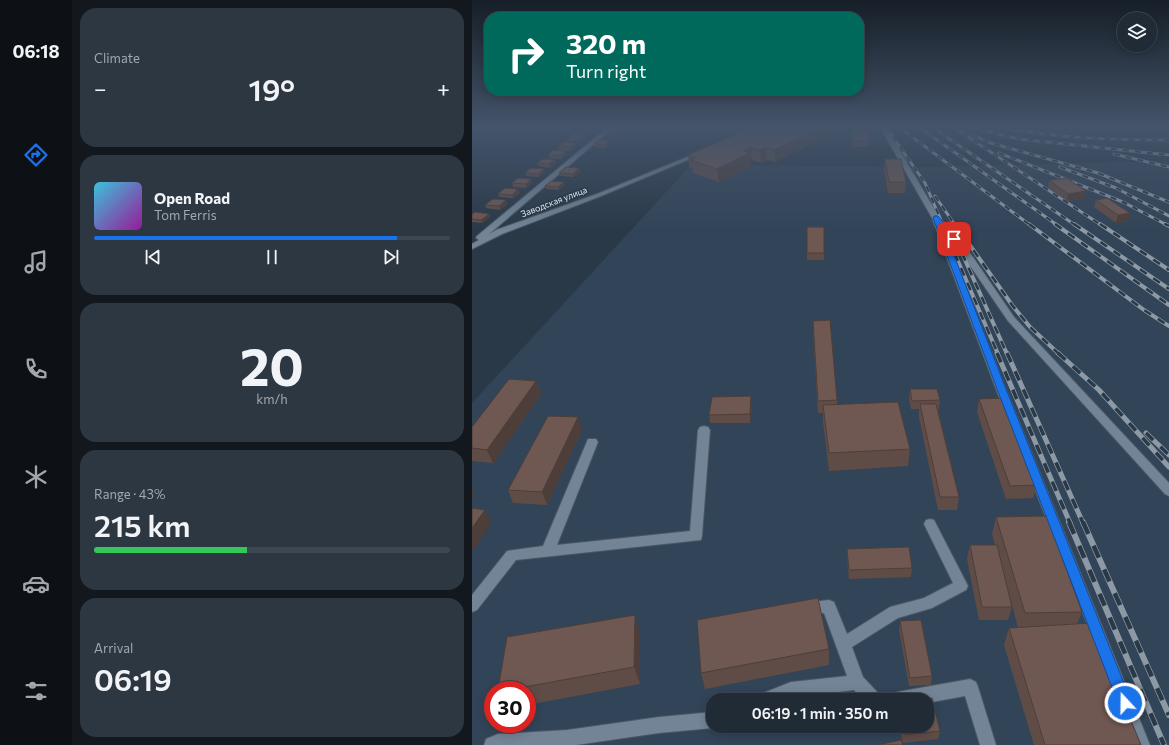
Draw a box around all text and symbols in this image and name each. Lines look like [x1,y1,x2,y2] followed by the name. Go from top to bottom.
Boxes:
[1117,12,1157,52] map controls
[1117,12,1157,52] button: layers
[566,26,646,60] text: 320 m
[500,28,552,80] icon: right
[12,40,60,62] text: 06:18
[94,50,140,66] text: Climate
[566,60,646,82] text: Turn right
[249,70,295,107] text: 19°
[94,75,107,102] text: −
[437,75,450,102] text: +
[22,141,50,169] icon: directions
[519,184,589,219] street label: Заводская улица
[154,189,230,207] text: Open Road
[154,207,217,223] text: Tom Ferris
[937,222,971,256] pin
[943,228,965,250] icon: arrive
[142,246,164,268] icon: previous
[261,246,283,268] icon: pause
[380,246,402,268] icon: next
[22,248,50,276] icon: music
[240,333,304,397] text: 20
[22,355,50,383] icon: phone
[256,391,288,407] text: km/h
[22,463,50,491] icon: climate
[94,486,165,502] text: Range · 43%
[94,506,190,543] text: 215 km
[22,570,50,598] icon: car
[94,640,133,656] text: Arrival
[94,660,172,697] text: 06:19
[22,677,50,705] icon: filters
[484,681,536,733] speed limit sign: 30
[1104,682,1146,724] position arrow
[752,704,888,722] text: 06:19 · 1 min · 350 m

